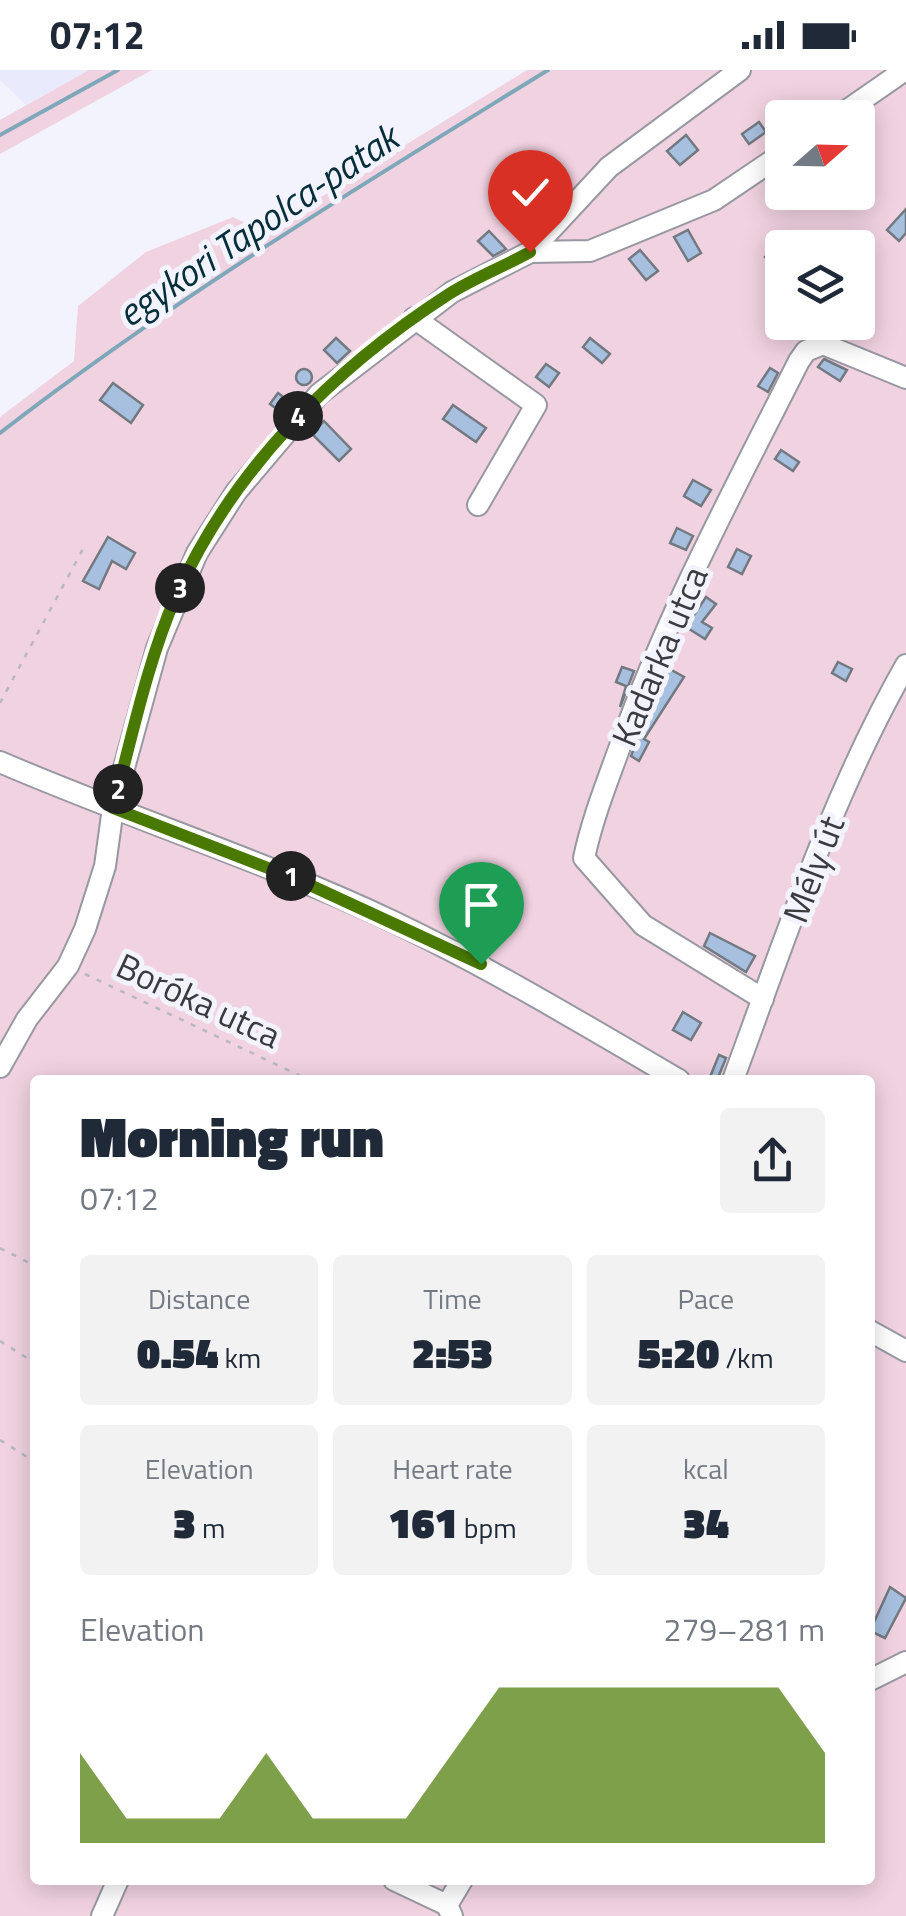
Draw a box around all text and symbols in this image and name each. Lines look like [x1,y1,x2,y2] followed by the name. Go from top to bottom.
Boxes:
[50,6,145,64] text: 07:12
[765,100,875,210] north arrow
[765,100,875,340] map controls
[105,107,413,341] water label: egykori Tapolca-patak
[488,150,573,253] pin
[503,165,558,220] icon: check
[765,230,875,340] button: layers
[273,391,323,441] pin: 4
[290,394,306,437] text: 4
[597,557,721,755] street label: Kadarka utca
[155,563,205,613] pin: 3
[172,566,188,609] text: 3
[93,764,143,814] pin: 2
[110,767,126,810] text: 2
[768,808,858,930] street label: Mély út
[266,851,316,901] pin: 1
[283,854,299,897] text: 1
[439,862,524,965] pin
[454,877,509,932] icon: arrive
[108,938,290,1062] street label: Boróka utca
[80,1095,384,1178] text: Morning run
[720,1108,825,1213] button: share
[80,1174,159,1222] text: 07:12
[148,1277,250,1320] text: Distance
[423,1277,482,1320] text: Time
[677,1277,734,1320] text: Pace
[137,1320,218,1384] text: 0.54
[412,1320,493,1384] text: 2:53
[638,1320,719,1384] text: 5:20
[218,1336,261,1379] text: km
[719,1336,774,1379] text: /km
[145,1447,254,1490] text: Elevation
[392,1447,513,1490] text: Heart rate
[683,1447,729,1490] text: kcal
[173,1490,196,1554] text: 3
[388,1490,458,1554] text: 161
[683,1490,729,1554] text: 34
[196,1506,226,1549] text: m
[458,1506,517,1549] text: bpm
[80,1605,204,1653] text: Elevation
[663,1605,825,1653] text: 279–281 m

